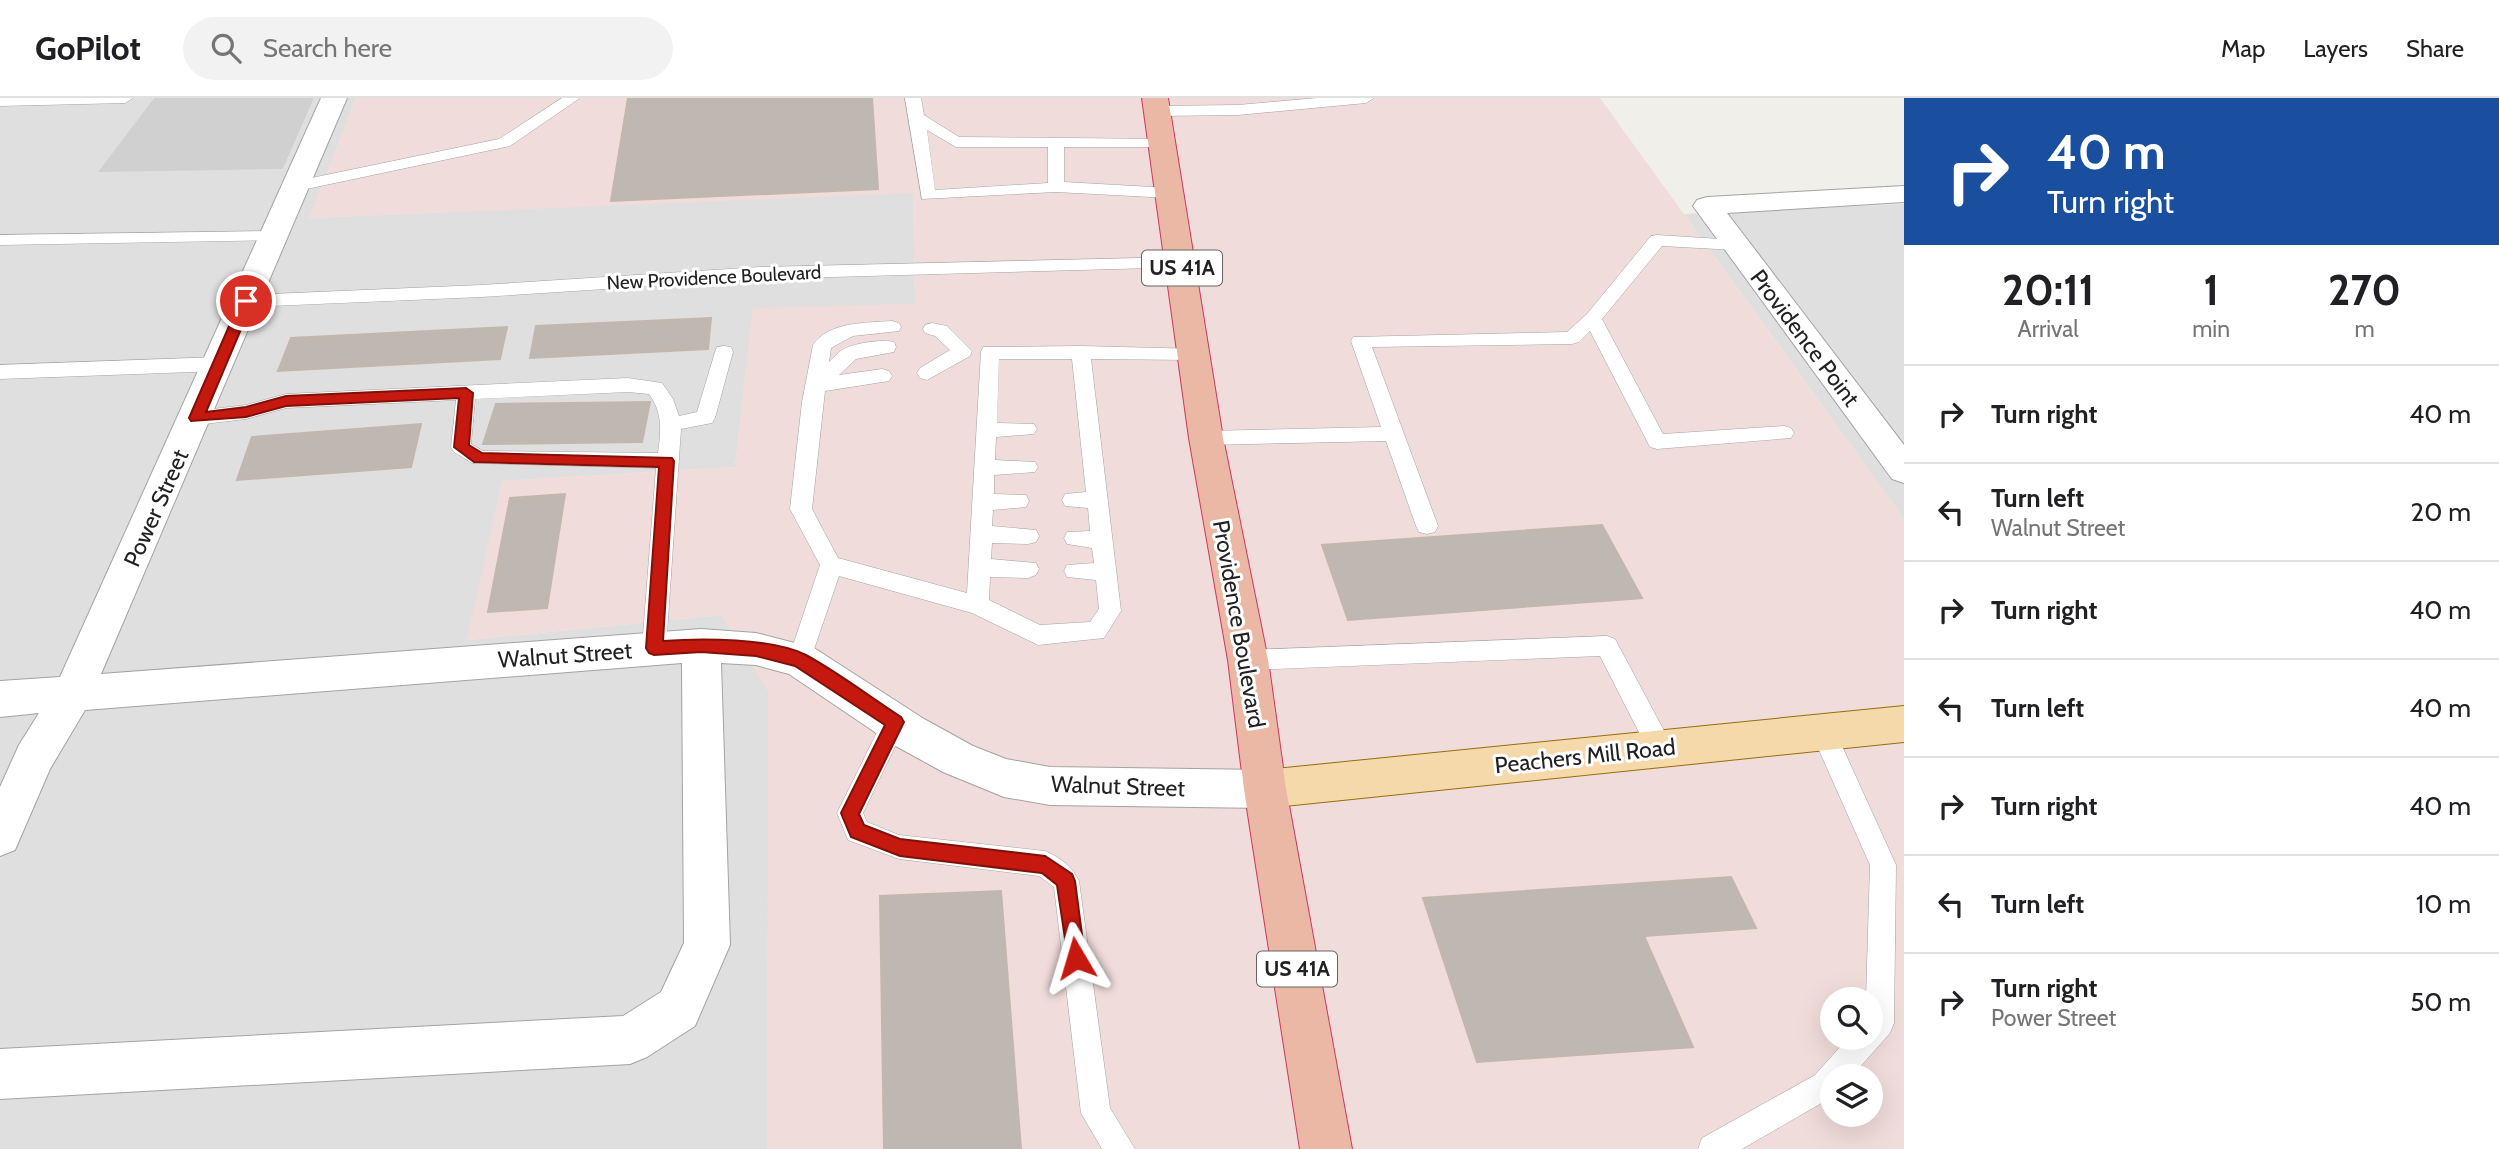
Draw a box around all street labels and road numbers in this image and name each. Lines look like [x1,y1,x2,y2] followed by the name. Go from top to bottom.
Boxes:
[1142,250,1222,286] road number: US 41A
[606,260,822,295] street label: New Providence Boulevard
[1744,264,1866,412] street label: Providence Point
[118,445,194,571] street label: Power Street
[1207,518,1271,730] street label: Providence Boulevard
[497,636,633,674] street label: Walnut Street
[1493,733,1677,779] street label: Peachers Mill Road
[1050,770,1186,802] street label: Walnut Street
[1257,952,1337,986] road number: US 41A

